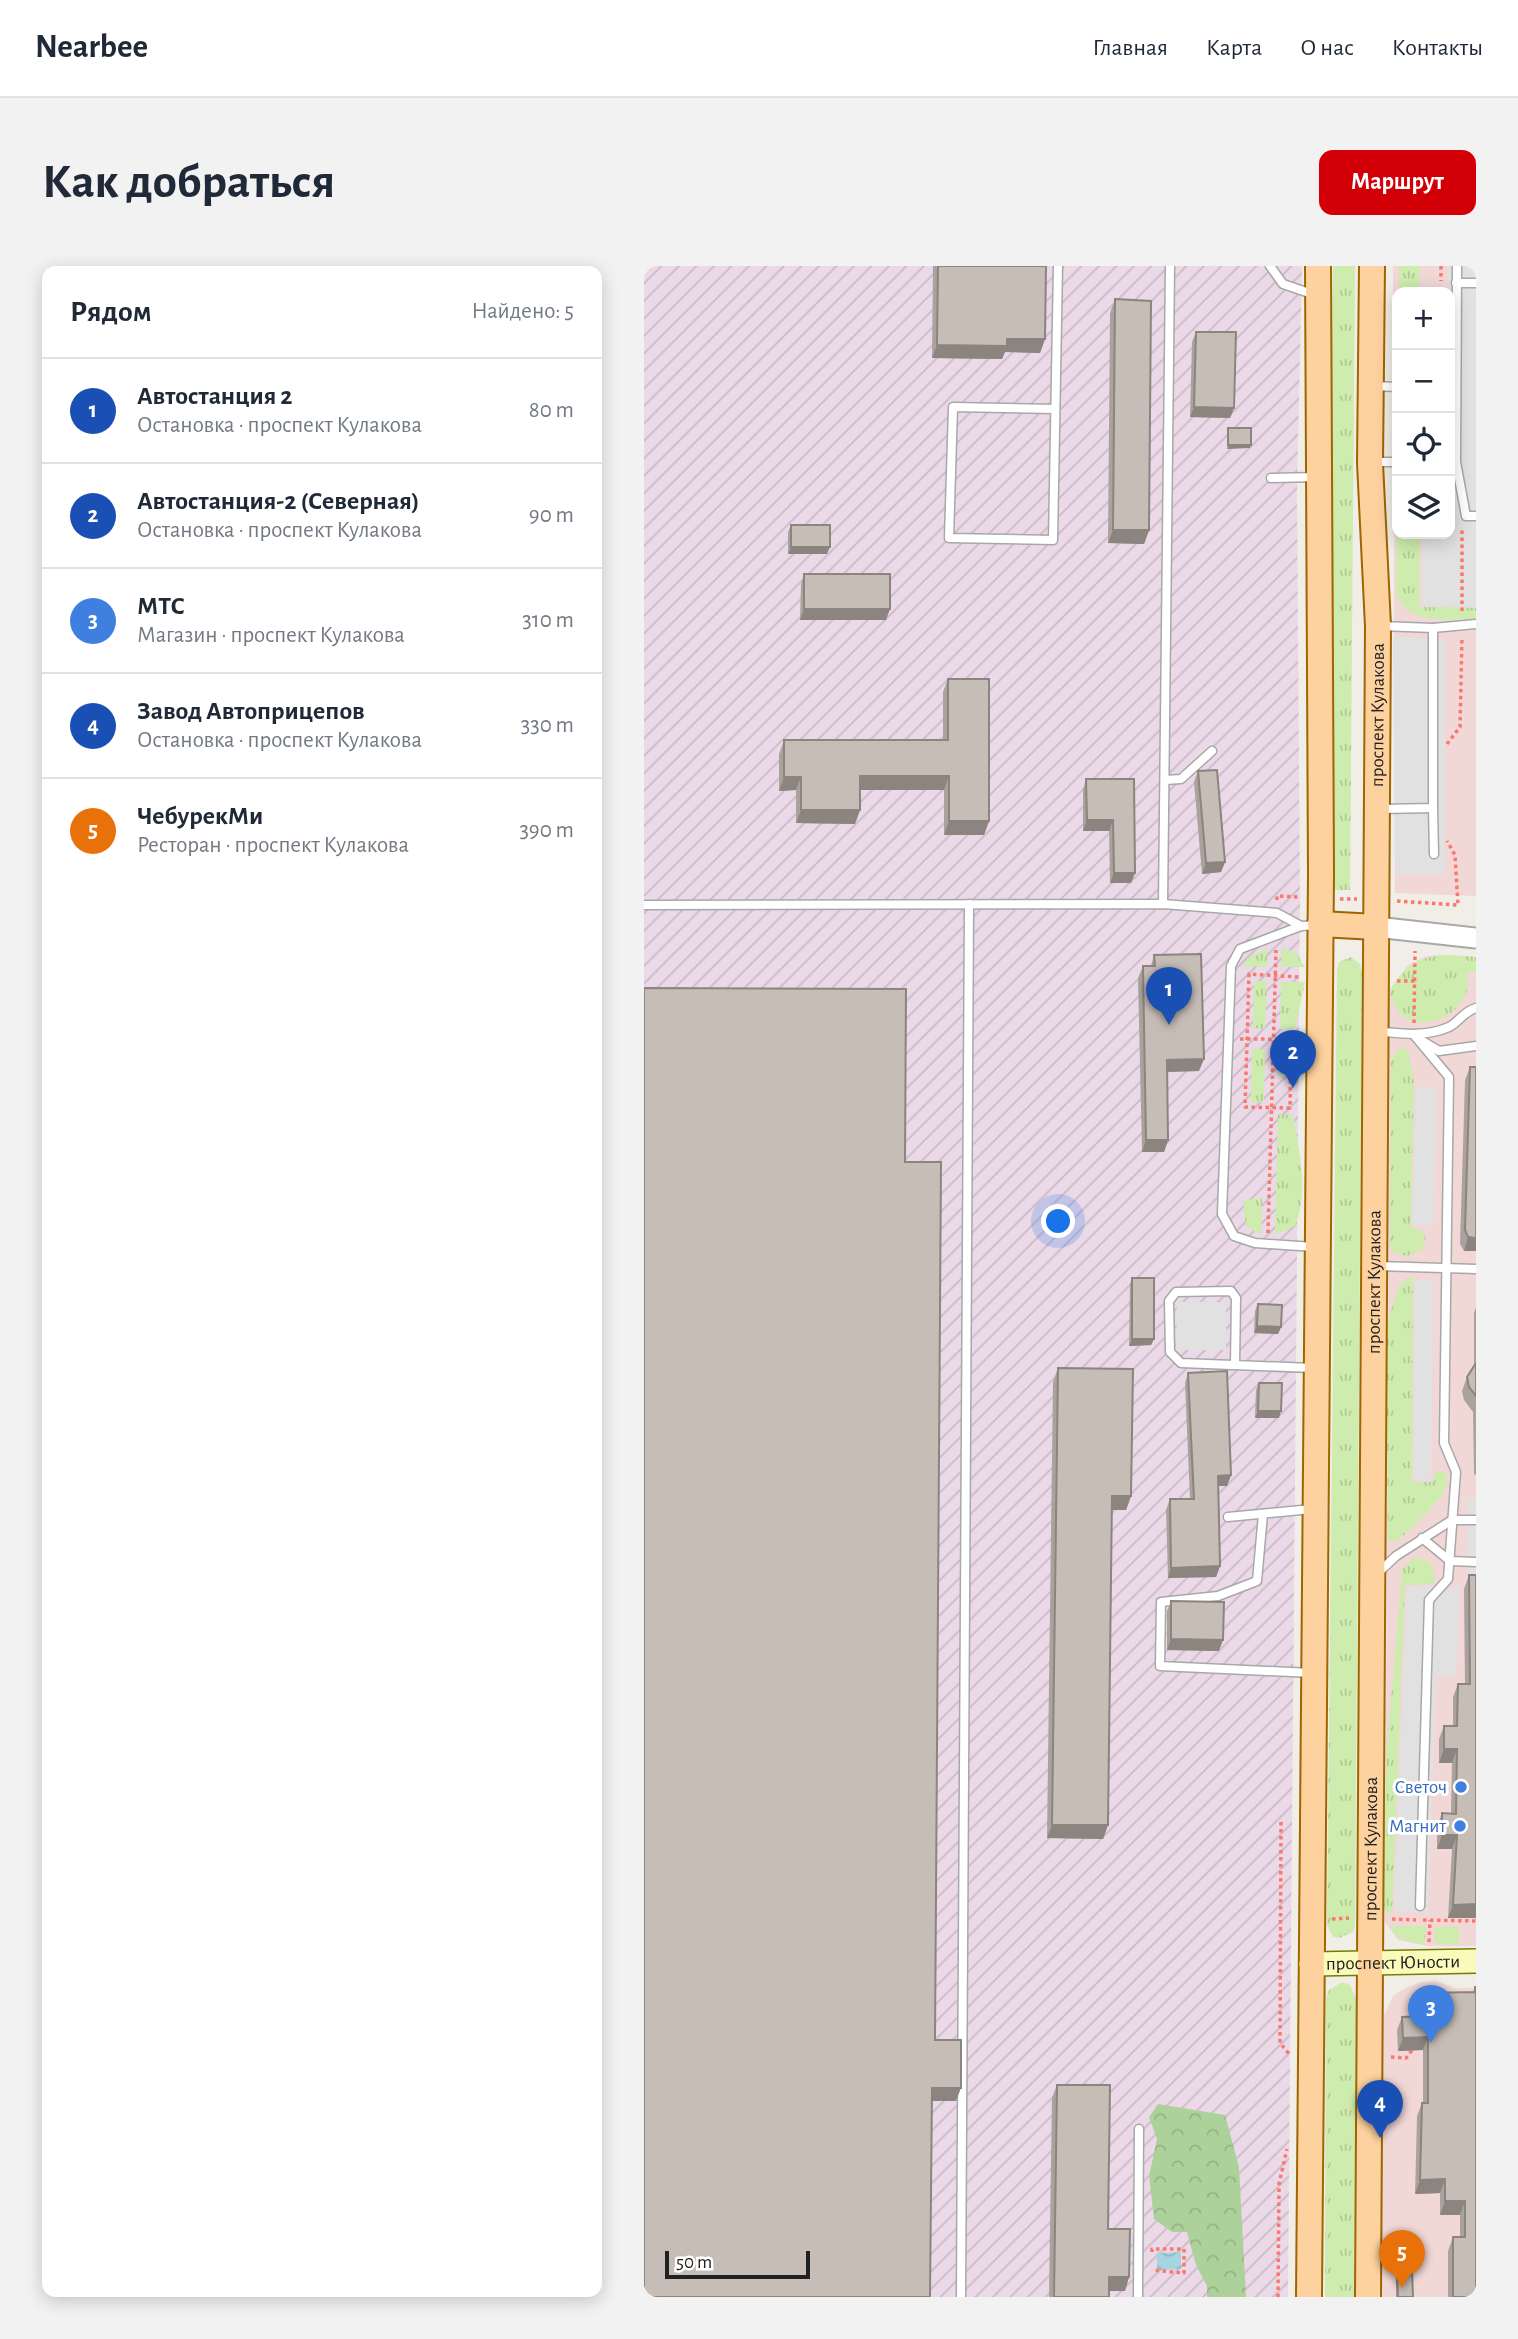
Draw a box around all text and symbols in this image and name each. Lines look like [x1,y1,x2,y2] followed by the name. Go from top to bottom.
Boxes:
[35,31,148,64] text: Nearbee
[1093,36,1168,60] text: Главная
[1206,36,1262,60] text: Карта
[1300,36,1354,60] text: О нас
[1392,36,1483,60] text: Контакты
[1319,150,1476,215] button: Маршрут
[42,158,335,207] text: Как добраться
[1392,287,1455,539] map controls
[1392,287,1455,350] button: +
[70,297,152,327] text: Рядом
[471,300,574,323] text: Найдено: 5
[1392,350,1455,413] button: −
[137,383,293,409] text: Автостанция 2
[89,399,97,422] text: 1
[529,399,574,422] text: 80 m
[1392,413,1455,476] button: locate
[137,414,422,437] text: Остановка · проспект Кулакова
[1392,476,1455,539] button: layers
[137,488,420,514] text: Автостанция-2 (Северная)
[88,504,98,527] text: 2
[529,504,574,527] text: 90 m
[137,519,422,542] text: Остановка · проспект Кулакова
[137,593,185,619] text: МТС
[88,609,98,632] text: 3
[522,609,574,632] text: 310 m
[137,624,405,647] text: Магазин · проспект Кулакова
[1368,643,1387,787] street label: проспект Кулакова
[137,698,365,724] text: Завод Автоприцепов
[87,714,99,737] text: 4
[521,714,574,737] text: 330 m
[137,729,422,752] text: Остановка · проспект Кулакова
[137,803,263,829] text: ЧебурекМи
[88,819,98,842] text: 5
[519,819,574,842] text: 390 m
[137,834,409,857] text: Ресторан · проспект Кулакова
[1146,967,1192,1025] pin: 1
[1270,1030,1316,1088] pin: 2
[1041,1204,1075,1238] your location
[1364,1210,1384,1354] street label: проспект Кулакова
[1361,1777,1381,1921] street label: проспект Кулакова
[1395,1778,1447,1797] place label: Светоч
[1453,1779,1469,1795] marker: Светоч
[1389,1817,1446,1836] place label: Магнит
[1452,1818,1468,1834] marker: Магнит
[1326,1952,1460,1973] street label: проспект Юности
[1408,1985,1454,2043] pin: 3
[1357,2080,1403,2138] pin: 4
[1379,2230,1425,2288] pin: 5
[665,2248,810,2280] scale bar
[676,2253,712,2272] text: 50 m

